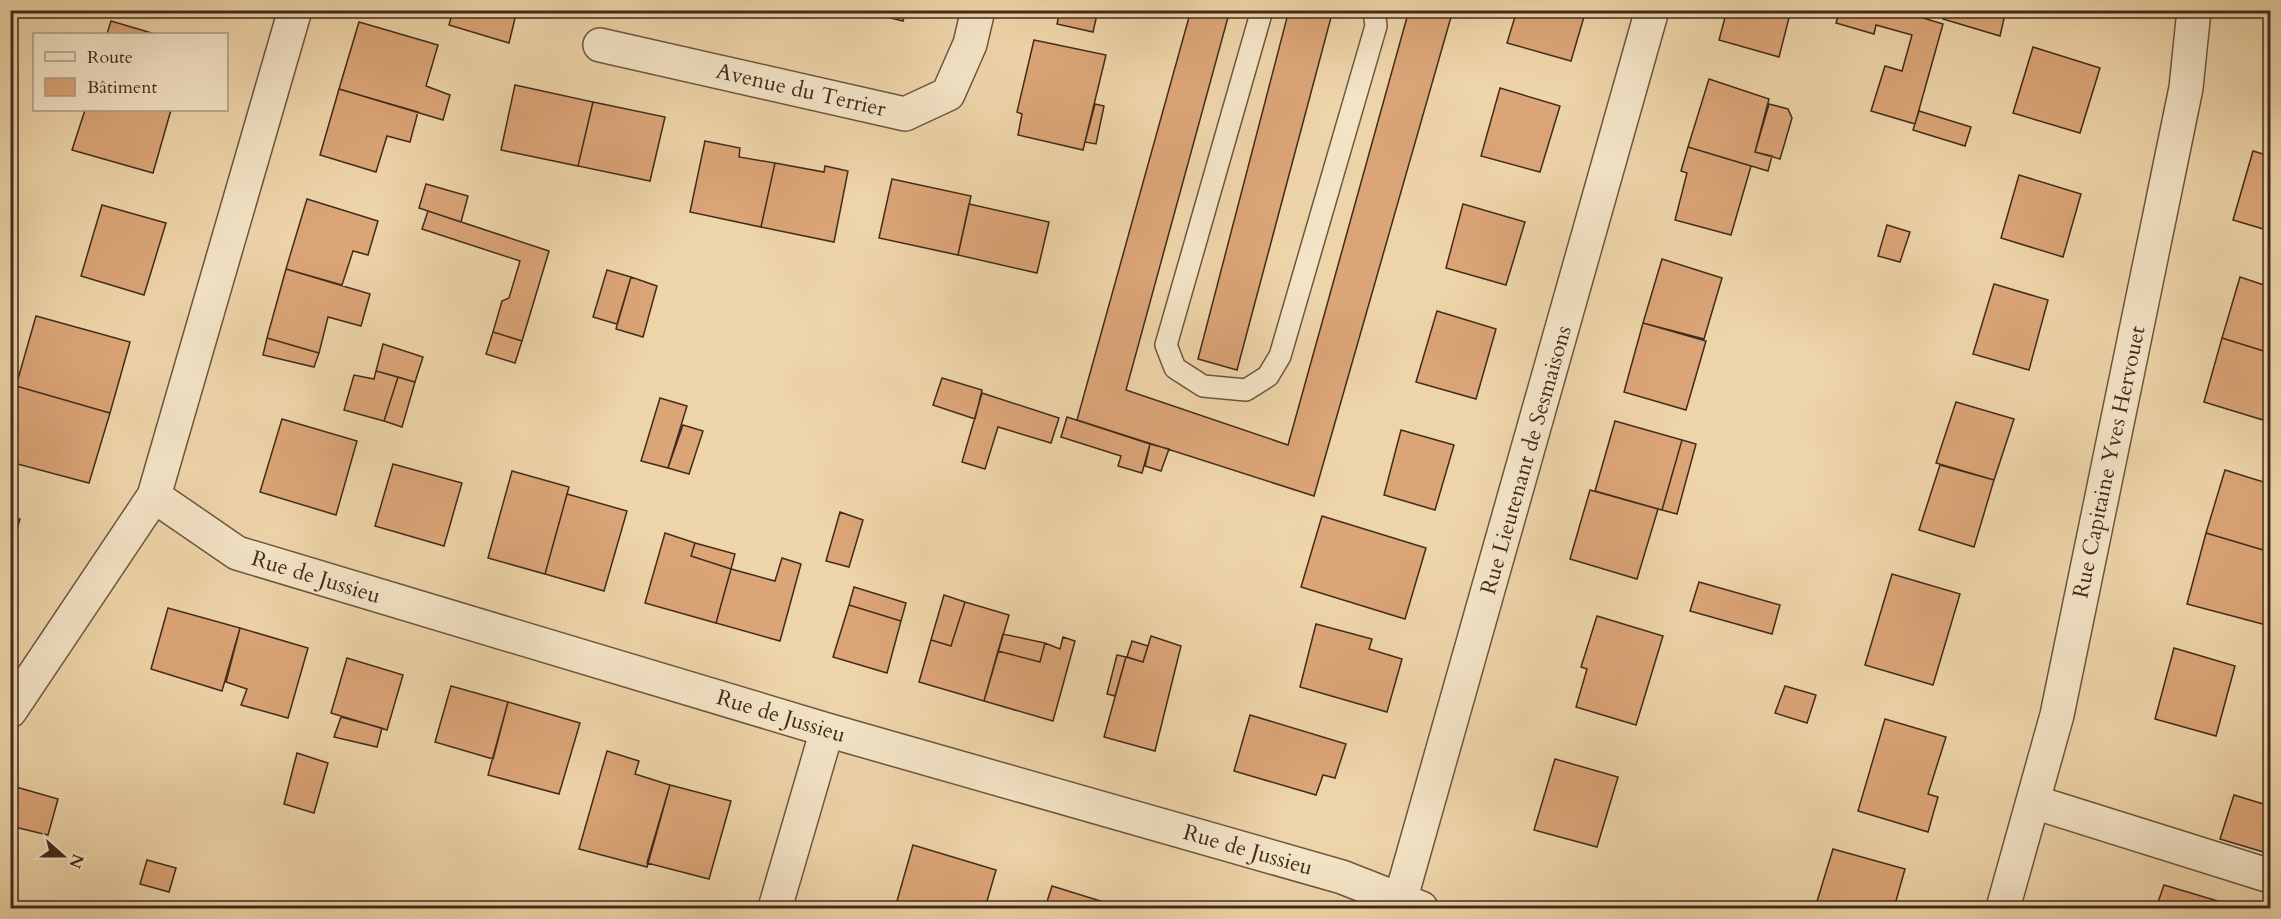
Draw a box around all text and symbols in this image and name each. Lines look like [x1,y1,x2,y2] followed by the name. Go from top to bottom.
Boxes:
[33,33,228,111] legend
[87,45,133,70] text: Route
[713,56,890,124] street label: Avenue du Terrier
[87,75,157,100] text: Bâtiment
[1473,322,1579,598] street label: Rue Lieutenant de Sesmaisons
[2065,323,2153,601] street label: Rue Capitaine Yves Hervouet
[248,543,384,611] street label: Rue de Jussieu
[713,682,849,750] street label: Rue de Jussieu
[1180,817,1316,883] street label: Rue de Jussieu
[33,826,93,886] north arrow
[63,851,89,872] text: N

